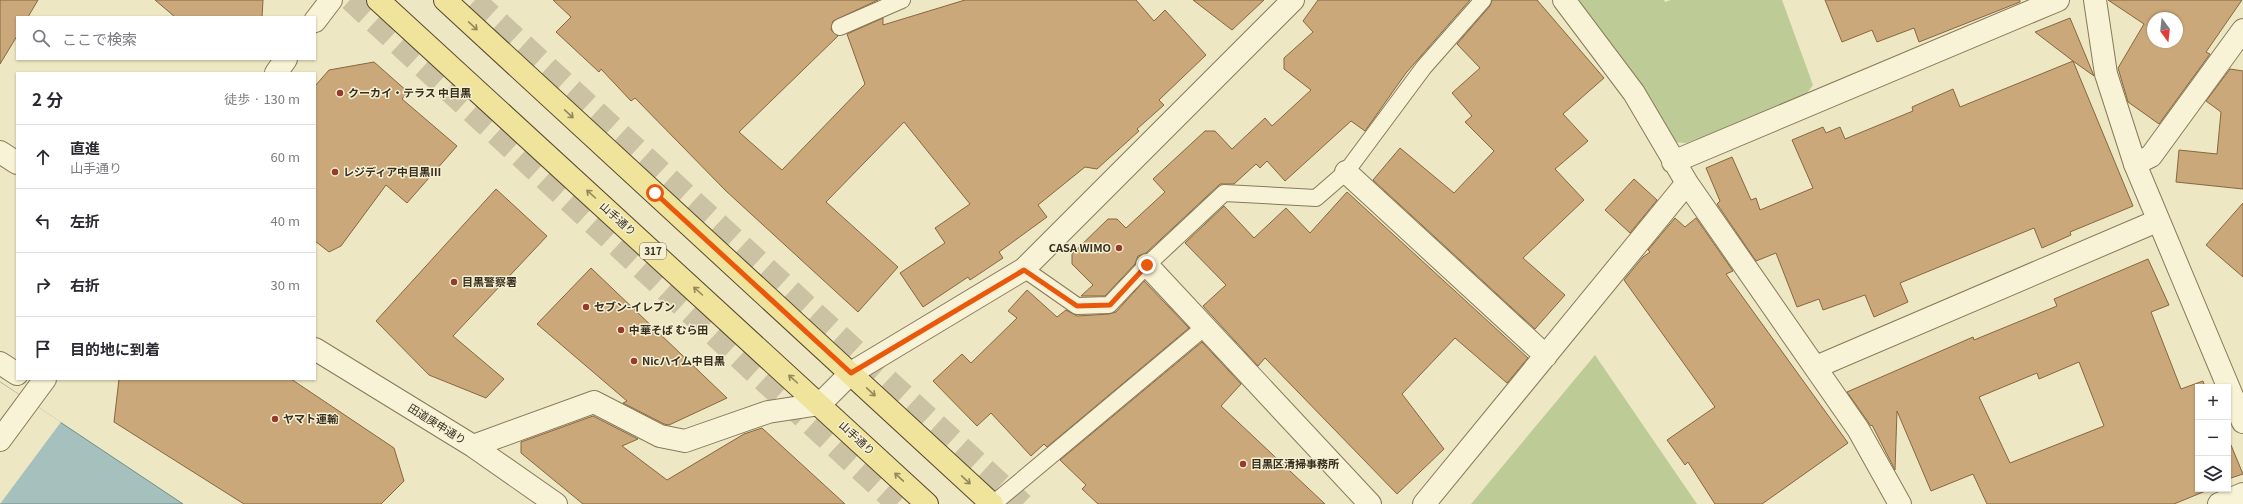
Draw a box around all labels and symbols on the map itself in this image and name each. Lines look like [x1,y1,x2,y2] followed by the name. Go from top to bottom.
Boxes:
[2147,12,2183,48] north arrow
[468,22,478,31] one-way arrow
[348,84,471,100] place label: クーカイ・テラス 中目黒
[335,88,345,98] marker: クーカイ・テラス 中目黒
[564,110,574,119] one-way arrow
[343,163,441,179] place label: レジディア中目黒Ⅲ
[330,167,340,177] marker: レジディア中目黒Ⅲ
[646,184,664,202] route start
[586,190,596,199] one-way arrow
[597,198,640,239] street label: 山手通り
[1049,239,1111,255] place label: CASA WIMO
[640,243,666,259] road number: 317
[1114,243,1124,253] marker: CASA WIMO
[1138,256,1156,274] route end
[462,273,517,289] place label: 目黒警察署
[449,277,459,287] marker: 目黒警察署
[692,287,703,296] one-way arrow
[594,298,675,314] place label: セブン-イレブン
[581,302,591,312] marker: セブン-イレブン
[629,321,709,337] place label: 中華そば むら田
[616,325,626,335] marker: 中華そば むら田
[642,352,725,368] place label: Nicハイム中目黒
[629,356,639,366] marker: Nicハイム中目黒
[789,375,799,384] one-way arrow
[866,387,876,396] one-way arrow
[405,399,470,447] street label: 田道庚申通り
[283,410,339,426] place label: ヤマト運輸
[270,414,280,424] marker: ヤマト運輸
[836,416,879,458] street label: 山手通り
[1251,455,1339,471] place label: 目黒区清掃事務所
[1238,459,1248,469] marker: 目黒区清掃事務所
[894,473,904,482] one-way arrow
[961,475,971,484] one-way arrow

